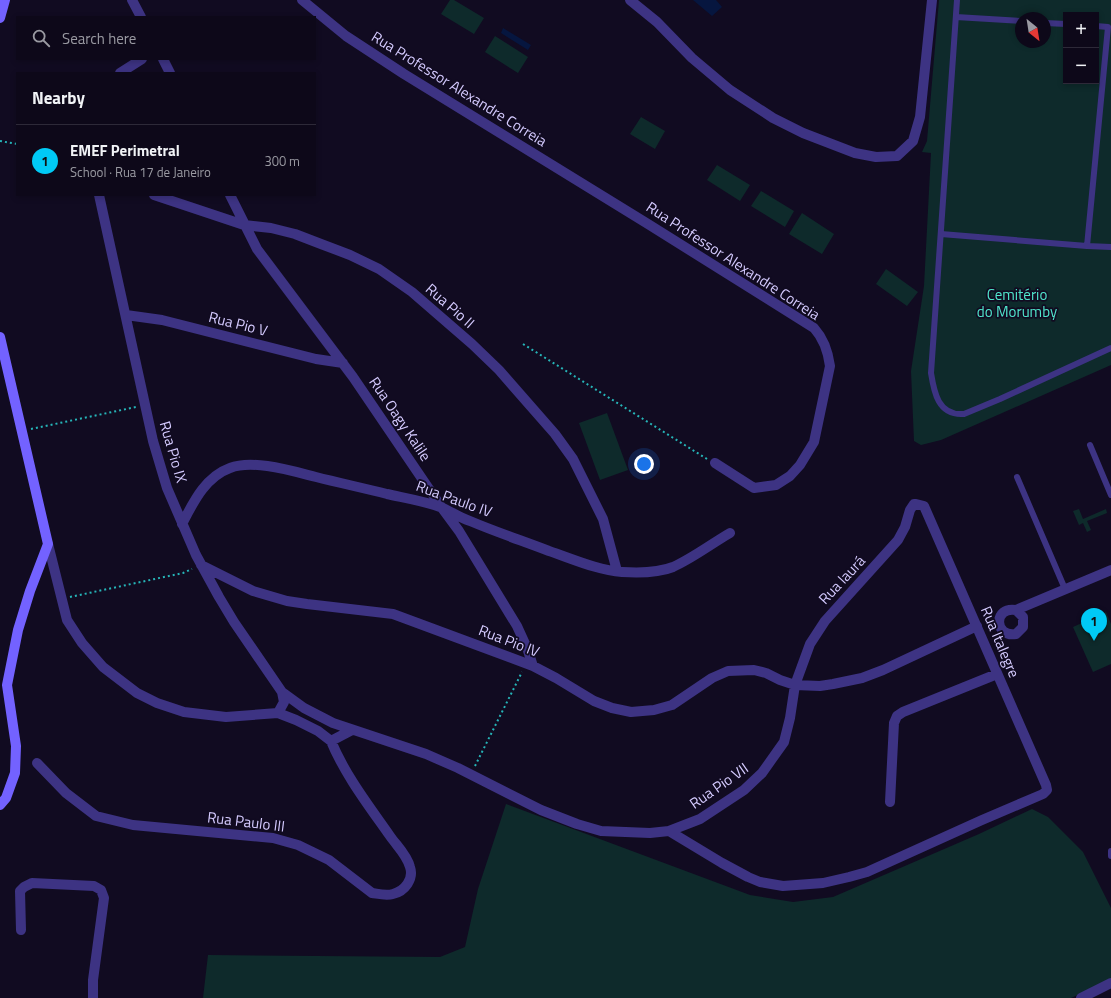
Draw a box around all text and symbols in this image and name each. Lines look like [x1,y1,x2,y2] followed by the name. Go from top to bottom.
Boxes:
[1015,12,1051,48] north arrow
[1063,12,1099,84] map controls
[1063,12,1099,48] button: +
[16,16,316,60] search box
[367,25,552,152] street label: Rua Professor Alexandre Correia
[30,27,52,49] icon: search
[62,27,136,50] text: Search here
[1063,48,1099,84] button: −
[32,85,85,111] text: Nearby
[70,139,180,162] text: EMEF Perimetral
[41,151,49,171] text: 1
[264,151,300,171] text: 300 m
[70,162,211,182] text: School · Rua 17 de Janeiro
[642,196,825,326] street label: Rua Professor Alexandre Correia
[421,278,480,334] street label: Rua Pio II
[977,283,1057,323] park label: Cemitério do Morumby
[206,305,270,342] street label: Rua Pio V
[364,372,437,466] street label: Rua Oagy Kalile
[154,418,193,486] street label: Rua Pio IX
[634,454,654,474] your location
[413,474,496,523] street label: Rua Paulo IV
[813,550,871,609] street label: Rua Iaurá
[975,602,1026,681] street label: Rua Italegre
[1081,608,1107,641] pin: 1
[475,618,543,663] street label: Rua Pio IV
[684,757,753,814] street label: Rua Pio VII
[206,805,286,838] street label: Rua Paulo III

